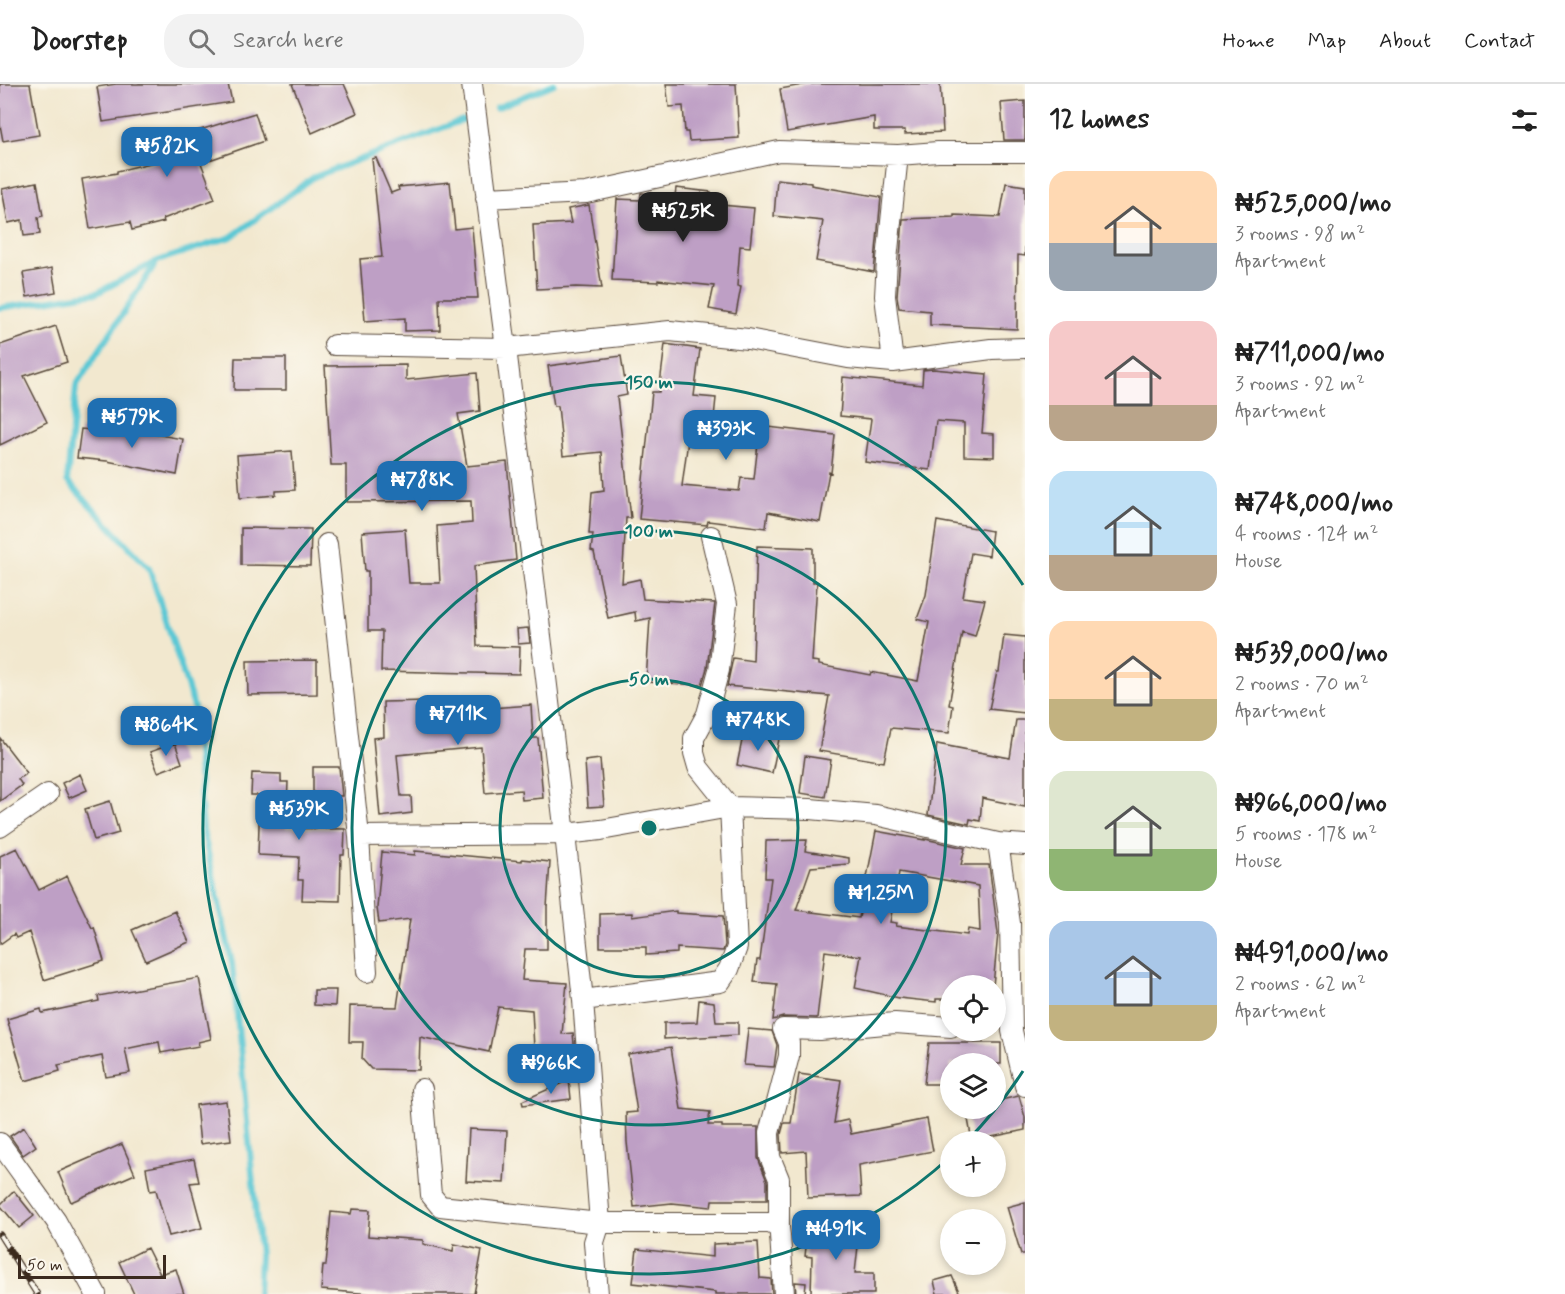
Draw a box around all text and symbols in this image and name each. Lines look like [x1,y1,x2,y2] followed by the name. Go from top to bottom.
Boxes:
[164,14,584,68] search box
[30,23,128,60] text: Doorstep
[185,25,218,58] icon: search
[233,27,344,55] text: Search here
[1223,27,1275,55] text: Home
[1308,27,1346,55] text: Map
[1379,27,1431,55] text: About
[1464,27,1535,55] text: Contact
[1049,103,1149,137] text: 12 homes
[1508,104,1541,137] icon: filters
[125,127,209,178] pin: ₦582K
[135,133,199,160] text: ₦582K
[1235,187,1391,221] text: ₦525,000/mo
[641,192,725,243] pin: ₦525K
[1097,195,1169,267] icon: home
[652,198,714,225] text: ₦525K
[1235,221,1365,248] text: 3 rooms · 98 m²
[1235,248,1326,275] text: Apartment
[1235,337,1385,371] text: ₦711,000/mo
[1097,345,1169,417] icon: home
[625,371,673,395] text: 150 m
[1235,371,1365,398] text: 3 rooms · 92 m²
[90,398,174,449] pin: ₦579K
[1235,398,1326,425] text: Apartment
[101,404,163,431] text: ₦579K
[684,410,768,461] pin: ₦393K
[697,416,755,443] text: ₦393K
[380,461,464,512] pin: ₦788K
[391,467,453,494] text: ₦788K
[1235,487,1393,521] text: ₦748,000/mo
[1097,495,1169,567] icon: home
[625,520,673,544] text: 100 m
[1235,521,1378,548] text: 4 rooms · 124 m²
[1235,548,1282,575] text: House
[1235,637,1388,671] text: ₦539,000/mo
[1097,645,1169,717] icon: home
[629,668,669,692] text: 50 m
[1235,671,1369,698] text: 2 rooms · 70 m²
[416,695,500,746] pin: ₦711K
[1235,698,1326,725] text: Apartment
[429,701,487,728] text: ₦711K
[716,701,800,752] pin: ₦748K
[124,706,208,757] pin: ₦864K
[726,707,790,734] text: ₦748K
[135,712,197,739] text: ₦864K
[1235,787,1387,821] text: ₦966,000/mo
[257,790,341,841] pin: ₦539K
[1097,795,1169,867] icon: home
[269,796,329,823] text: ₦539K
[639,818,659,838] centre of rings
[1235,821,1377,848] text: 5 rooms · 178 m²
[1235,848,1282,875] text: House
[832,874,930,925] pin: ₦1.25M
[848,880,914,907] text: ₦1.25M
[1235,937,1388,971] text: ₦491,000/mo
[1097,945,1169,1017] icon: home
[1235,971,1366,998] text: 2 rooms · 62 m²
[940,975,1006,1275] map controls
[940,975,1006,1041] button: locate
[1235,998,1326,1025] text: Apartment
[509,1044,593,1095] pin: ₦966K
[522,1050,580,1077] text: ₦966K
[940,1053,1006,1119] button: layers
[940,1131,1006,1197] button: +
[940,1209,1006,1275] button: −
[794,1210,878,1261] pin: ₦491K
[806,1216,866,1243] text: ₦491K
[18,1252,166,1280] scale bar
[27,1255,63,1276] text: 50 m

